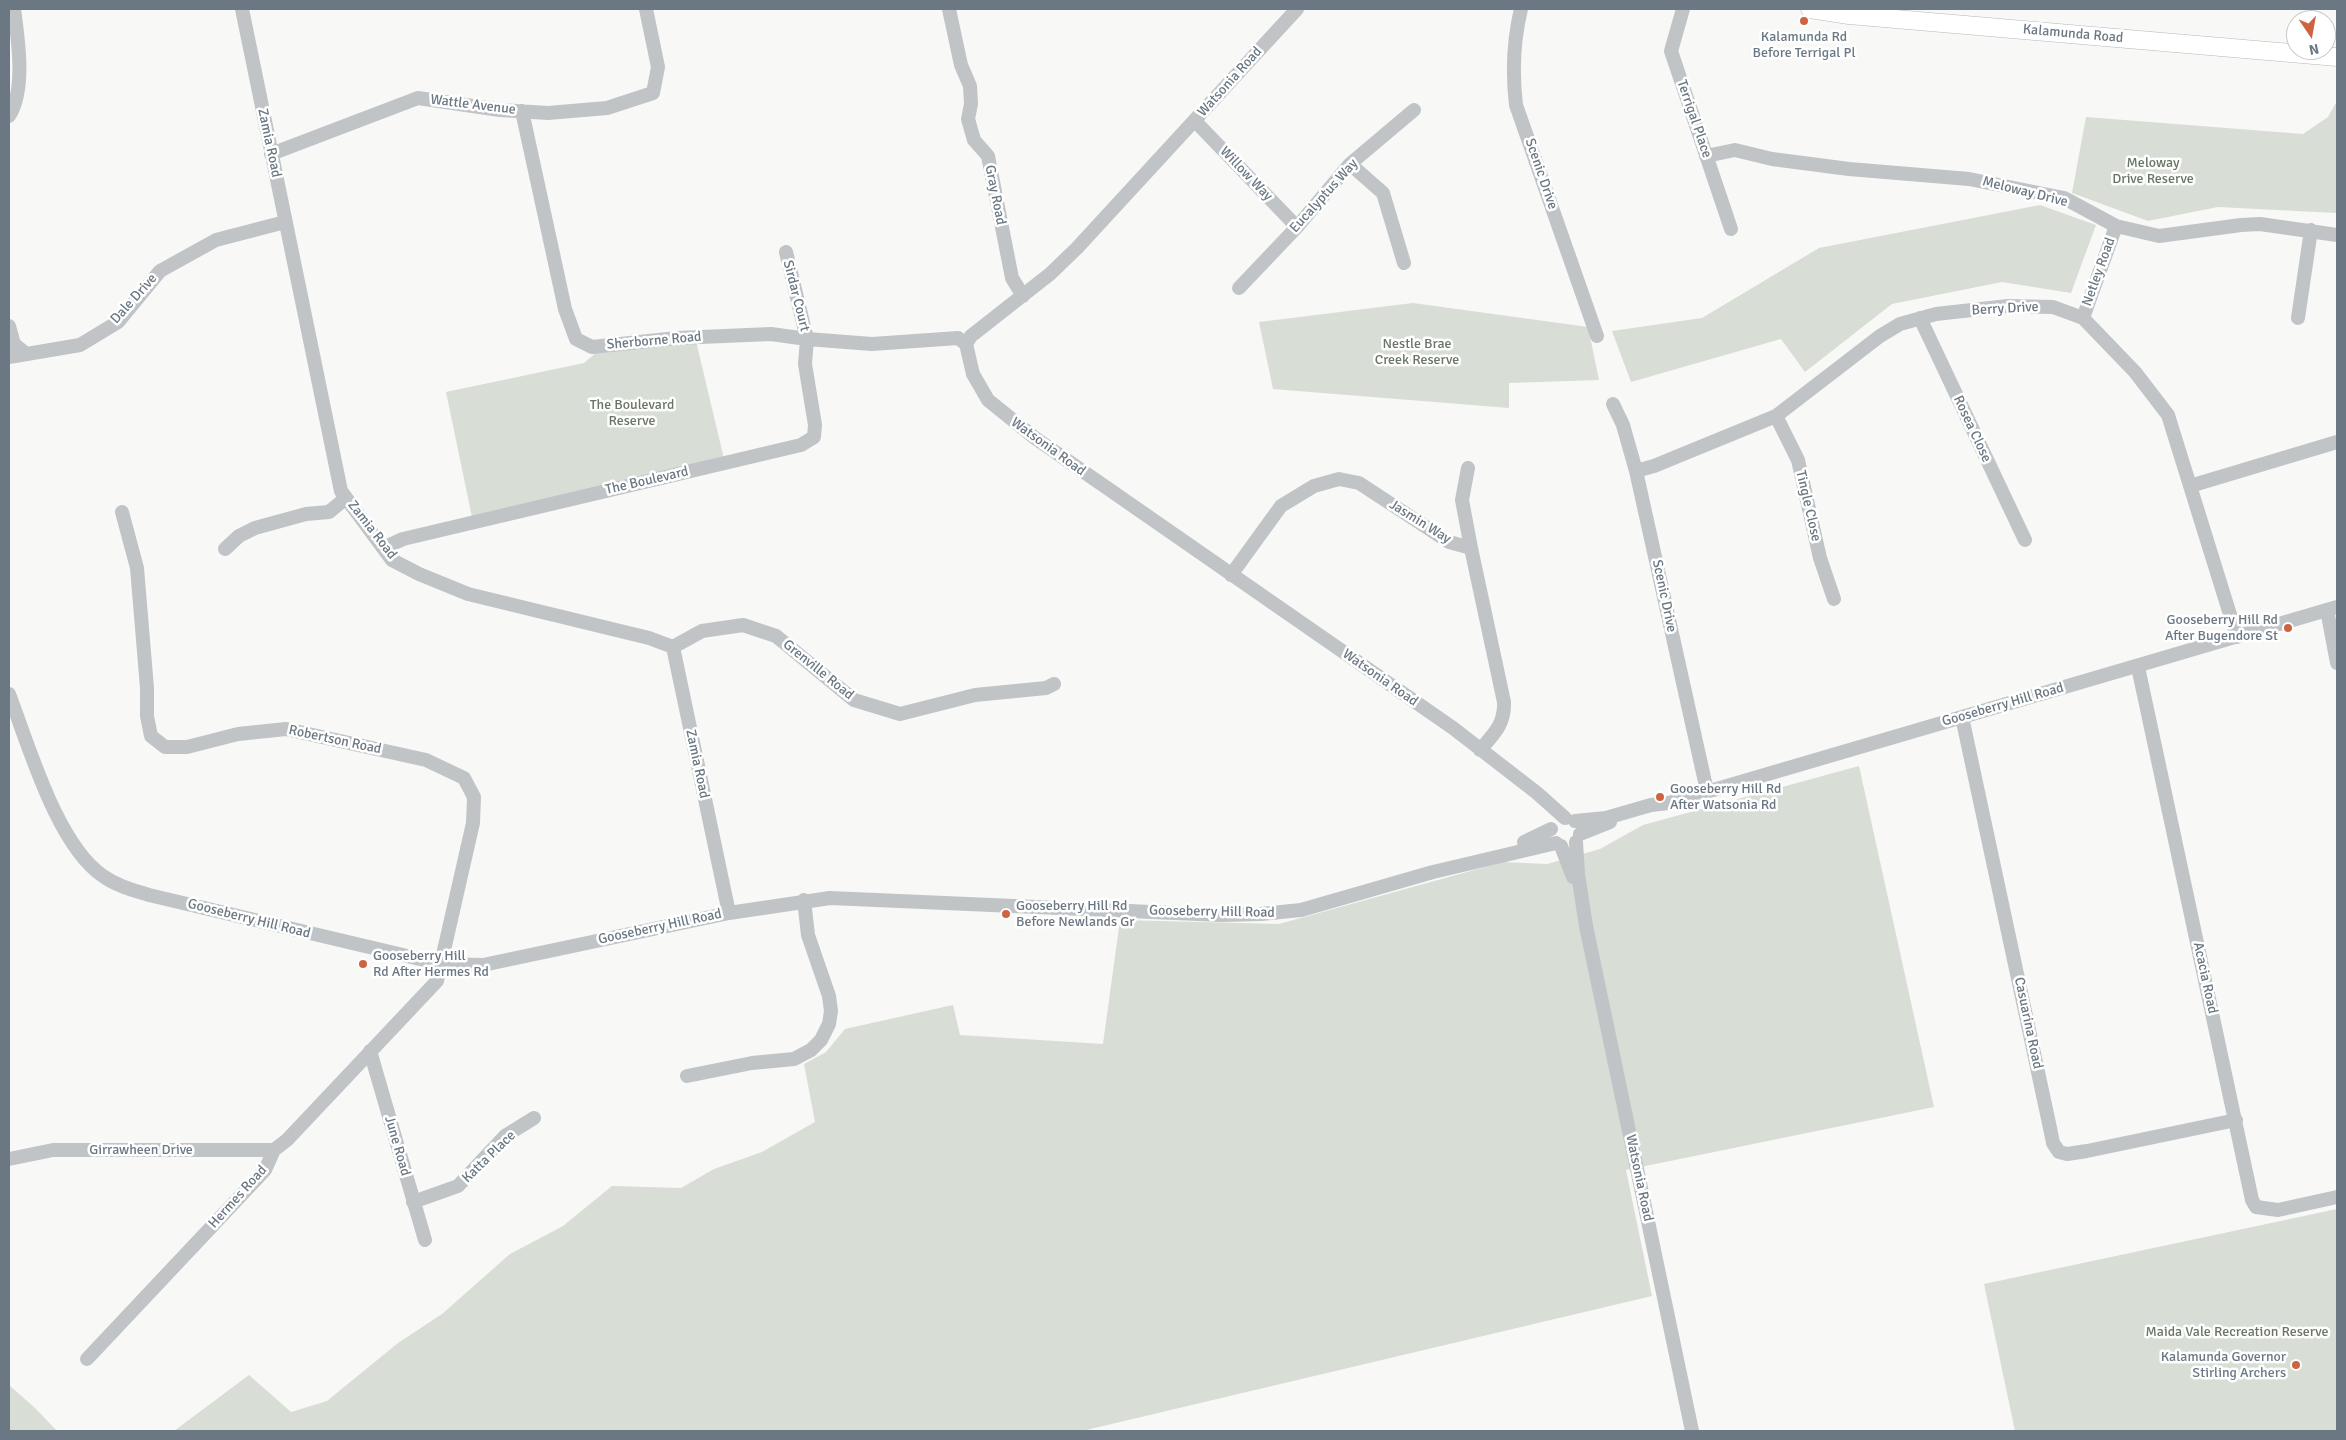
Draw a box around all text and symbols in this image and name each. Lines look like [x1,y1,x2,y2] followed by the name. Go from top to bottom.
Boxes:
[2286,10,2336,60] north arrow
[1798,15,1810,27] marker: Kalamunda Rd Before Terrigal Pl
[2022,21,2124,47] street label: Kalamunda Road
[1752,29,1856,62] place label: Kalamunda Rd Before Terrigal Pl
[2307,40,2321,59] text: N
[1194,44,1266,120] street label: Watsonia Road
[1673,78,1715,160] street label: Terrigal Place
[429,91,517,119] street label: Wattle Avenue
[254,107,284,179] street label: Zamia Road
[1521,136,1561,212] street label: Scenic Drive
[1216,143,1276,205] street label: Willow Way
[2112,155,2194,188] park label: Meloway Drive Reserve
[1286,156,1362,236] street label: Eucalyptus Way
[981,164,1009,226] street label: Gray Road
[1981,173,2069,211] street label: Meloway Drive
[2079,235,2119,309] street label: Netley Road
[779,259,813,333] street label: Sirdar Court
[107,271,161,327] street label: Dale Drive
[1971,299,2039,319] street label: Berry Drive
[606,328,702,354] street label: Sherborne Road
[1375,336,1459,368] park label: Nestle Brae Creek Reserve
[1949,393,1995,465] street label: Rosea Close
[590,397,674,430] park label: The Boulevard Reserve
[1007,414,1089,480] street label: Watsonia Road
[604,463,690,499] street label: The Boulevard
[1792,469,1824,543] street label: Tingle Close
[1386,496,1454,548] street label: Jasmin Way
[344,497,400,563] street label: Zamia Road
[1648,558,1680,634] street label: Scenic Drive
[2165,612,2278,644] place label: Gooseberry Hill Rd After Bugendore St
[2282,622,2294,634] marker: Gooseberry Hill Rd After Bugendore St
[779,636,857,704] street label: Grenville Road
[1339,646,1421,710] street label: Watsonia Road
[1940,680,2066,730] street label: Gooseberry Hill Road
[287,722,383,758] street label: Robertson Road
[682,728,712,800] street label: Zamia Road
[1670,781,1781,814] place label: Gooseberry Hill Rd After Watsonia Rd
[1654,791,1666,803] marker: Gooseberry Hill Rd After Watsonia Rd
[186,896,312,942] street label: Gooseberry Hill Road
[1016,898,1134,930] place label: Gooseberry Hill Rd Before Newlands Gr
[1149,903,1275,921] street label: Gooseberry Hill Road
[597,906,723,948] street label: Gooseberry Hill Road
[1000,908,1012,920] marker: Gooseberry Hill Rd Before Newlands Gr
[2189,941,2221,1015] street label: Acacia Road
[373,948,489,980] place label: Gooseberry Hill Rd After Hermes Rd
[357,958,369,970] marker: Gooseberry Hill Rd After Hermes Rd
[2010,976,2046,1070] street label: Casuarina Road
[380,1114,414,1178] street label: June Road
[459,1127,519,1187] street label: Katta Place
[1622,1133,1656,1223] street label: Watsonia Road
[89,1142,193,1158] street label: Girrawheen Drive
[205,1162,271,1232] street label: Hermes Road
[2145,1324,2329,1340] park label: Maida Vale Recreation Reserve
[2161,1349,2286,1381] place label: Kalamunda Governor Stirling Archers
[2290,1359,2302,1371] marker: Kalamunda Governor Stirling Archers

